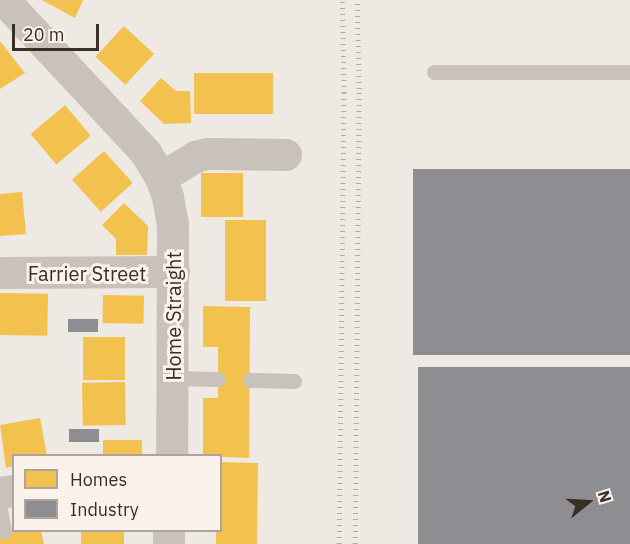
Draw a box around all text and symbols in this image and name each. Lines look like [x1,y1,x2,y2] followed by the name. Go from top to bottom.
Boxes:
[15,12,102,50] scale bar
[23,23,65,46] text: 20 m
[161,251,185,381] street label: Home Straight
[28,261,146,285] street label: Farrier Street
[12,454,222,532] legend
[70,468,127,491] text: Homes
[558,472,618,532] north arrow
[594,488,616,505] text: N
[70,498,139,521] text: Industry

